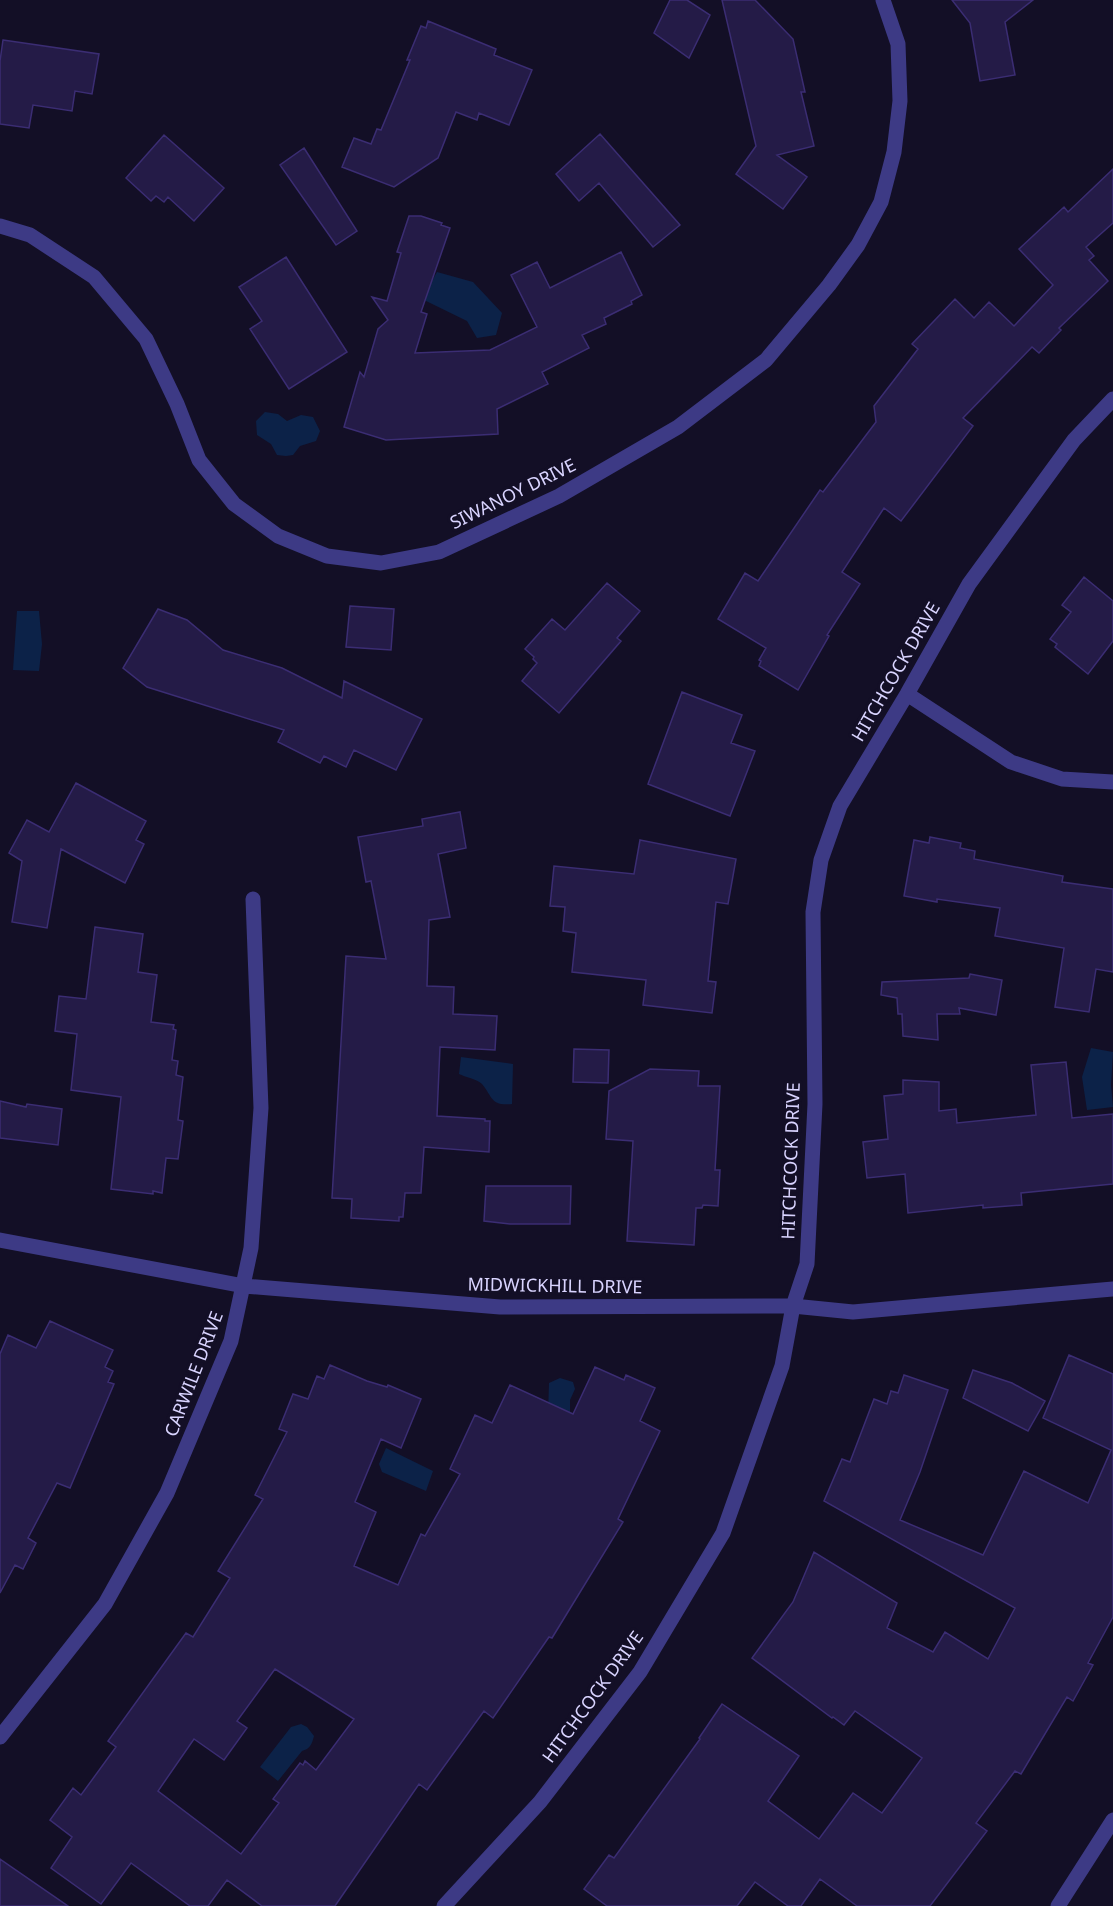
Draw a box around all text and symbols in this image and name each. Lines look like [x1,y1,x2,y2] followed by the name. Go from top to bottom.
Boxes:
[446,452,579,534] street label: SIWANOY DRIVE
[845,597,945,746] street label: HITCHCOCK DRIVE
[775,1082,805,1240] street label: HITCHCOCK DRIVE
[467,1271,643,1299] street label: MIDWICKHILL DRIVE
[158,1308,228,1440] street label: CARWILE DRIVE
[536,1626,648,1767] street label: HITCHCOCK DRIVE

